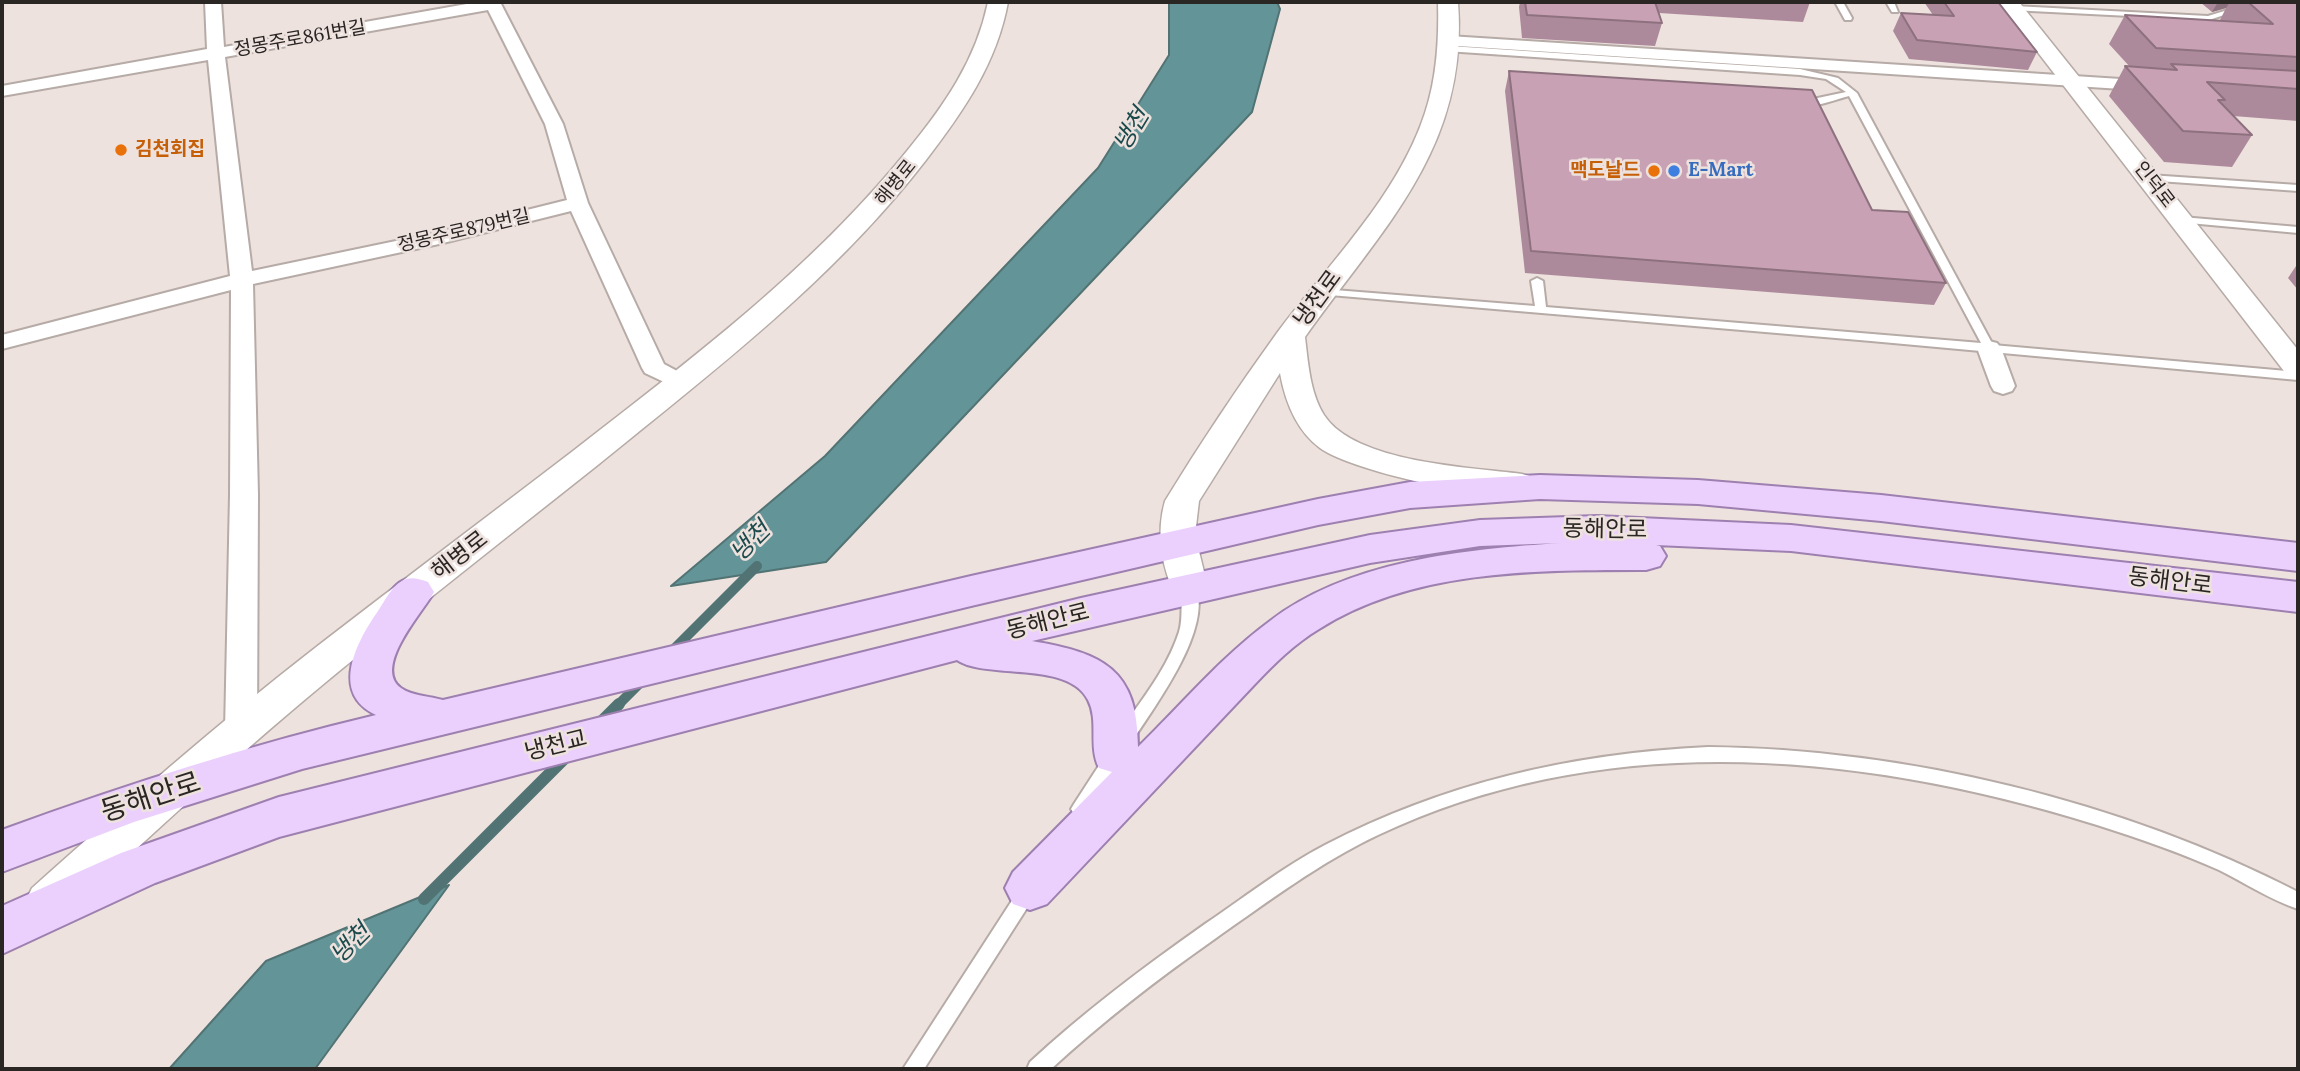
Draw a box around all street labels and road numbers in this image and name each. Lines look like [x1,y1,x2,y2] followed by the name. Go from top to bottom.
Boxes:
[232,16,368,62] street label: 정몽주로861번길
[871,155,921,211] street label: 해병로
[2129,157,2179,213] street label: 인덕로
[396,205,532,257] street label: 정몽주로879번길
[1288,265,1348,333] street label: 냉천로
[1562,515,1648,545] street label: 동해안로
[426,526,494,586] street label: 해병로
[2126,563,2214,601] street label: 동해안로
[1004,598,1092,646] street label: 동해안로
[522,725,590,767] street label: 냉천교
[97,766,205,830] street label: 동해안로

